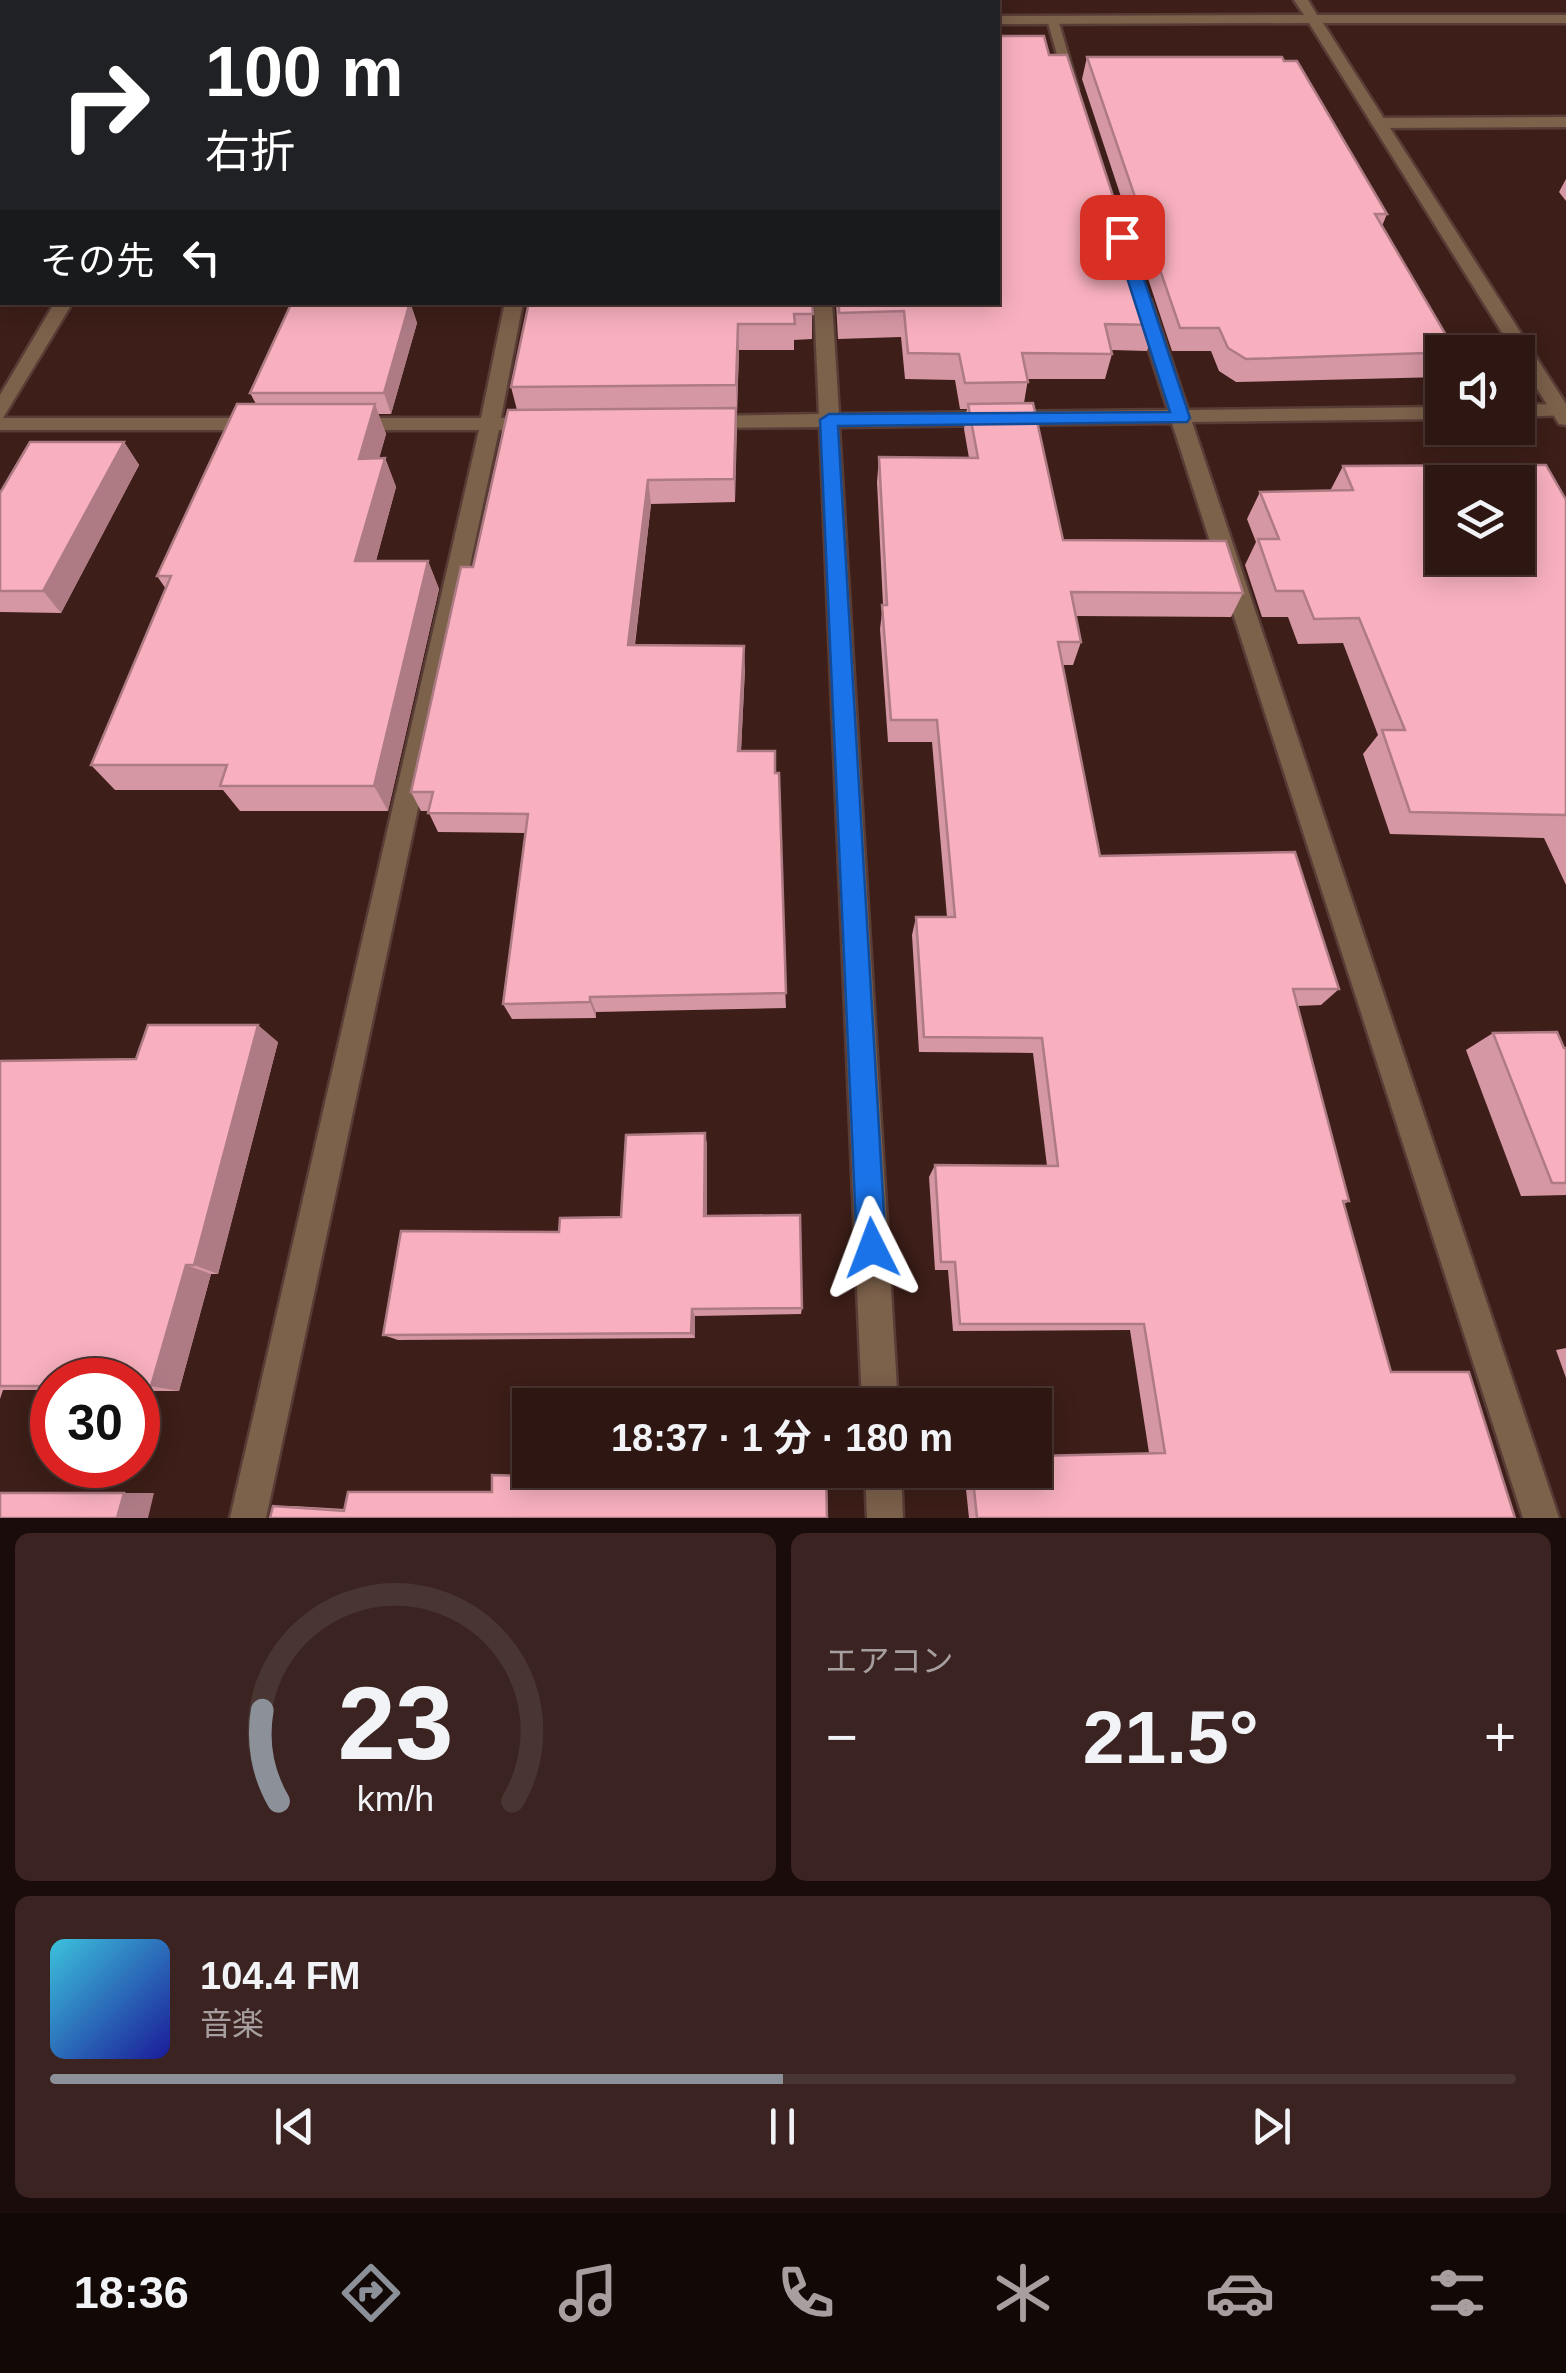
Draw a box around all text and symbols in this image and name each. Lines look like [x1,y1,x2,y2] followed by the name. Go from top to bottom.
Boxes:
[205,33,403,111] text: 100 m
[40,40,170,170] icon: right
[205,126,295,177] text: 右折
[1080,195,1165,280] pin
[1095,210,1150,265] icon: arrive
[174,230,229,285] icon: left
[40,240,154,282] text: その先
[1425,335,1535,575] map controls
[1425,335,1535,445] button: sound
[1425,465,1535,575] button: layers
[820,1196,924,1300] position arrow
[30,1358,160,1488] speed limit sign: 30
[611,1417,953,1459] text: 18:37 · 1 分 · 180 m
[826,1643,954,1679] text: エアコン
[337,1665,453,1781] text: 23
[1083,1695,1259,1779] text: 21.5°
[826,1706,858,1768] text: −
[1484,1706,1516,1768] text: +
[357,1779,434,1819] text: km/h
[200,1955,361,1997] text: 104.4 FM
[200,2006,264,2042] text: 音楽
[267,2099,322,2154] icon: previous
[755,2099,810,2154] icon: pause
[1244,2099,1299,2154] icon: next
[336,2258,406,2328] icon: directions
[553,2258,623,2328] icon: music
[771,2258,841,2328] icon: phone
[988,2258,1058,2328] icon: climate
[1205,2258,1275,2328] icon: car
[1422,2258,1492,2328] icon: filters
[74,2267,189,2318] text: 18:36

